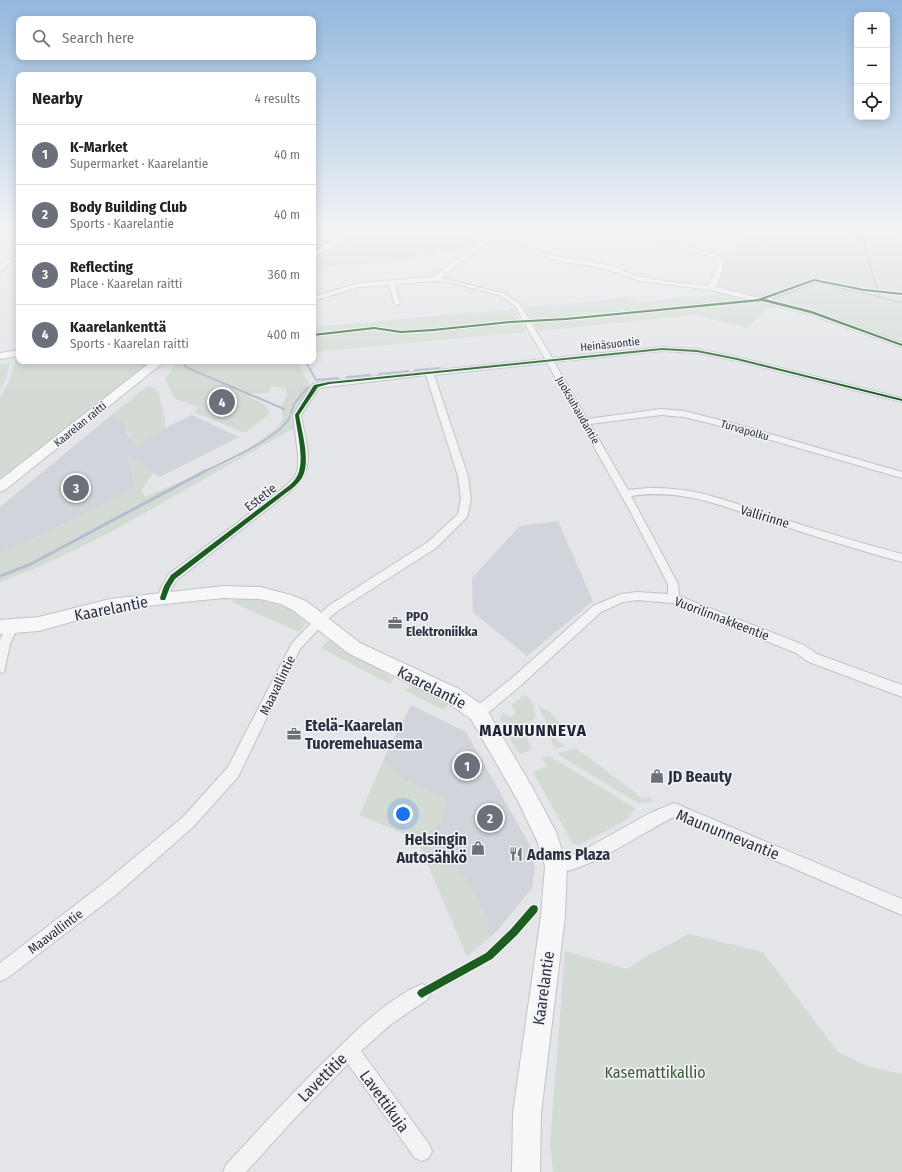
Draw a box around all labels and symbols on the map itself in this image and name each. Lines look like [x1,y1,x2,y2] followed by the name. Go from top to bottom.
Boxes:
[580,335,640,354] street label: Heinäsuontie
[553,374,602,446] street label: Juoksuhaudantie
[209,387,235,417] pin: 4
[51,399,109,449] street label: Kaarelan raitti
[719,417,771,444] street label: Turvapolku
[63,473,89,503] pin: 3
[242,480,279,514] street label: Estetie
[739,502,791,531] street label: Vallirinne
[73,592,150,625] street label: Kaarelantie
[672,594,771,643] street label: Vuorilinnakkeentie
[406,609,478,639] place label: PPO Elektroniikka
[387,615,403,631] office icon: PPO Elektroniikka
[257,653,298,718] street label: Maavallintie
[394,662,469,713] street label: Kaarelantie
[305,716,423,753] place label: Etelä-Kaarelan Tuoremehuasema
[479,720,587,741] district label: MAUNUNNEVA
[286,726,302,742] office icon: Etelä-Kaarelan Tuoremehuasema
[454,751,480,781] pin: 1
[667,767,732,786] place label: JD Beauty
[649,768,665,784] shop icon: JD Beauty
[477,803,503,833] pin: 2
[393,804,413,824] your location
[674,805,782,864] street label: Maununnevantie
[395,830,467,867] place label: Helsingin Autosähkö
[470,840,486,856] shop icon: Helsingin Autosähkö
[526,845,610,864] place label: Adams Plaza
[508,846,524,862] restaurant icon: Adams Plaza
[25,906,86,957] street label: Maavallintie
[529,950,558,1026] street label: Kaarelantie
[294,1049,351,1106] street label: Lavettitie
[604,1063,706,1082] park label: Kasemattikallio
[356,1067,413,1136] street label: Lavettikuja

